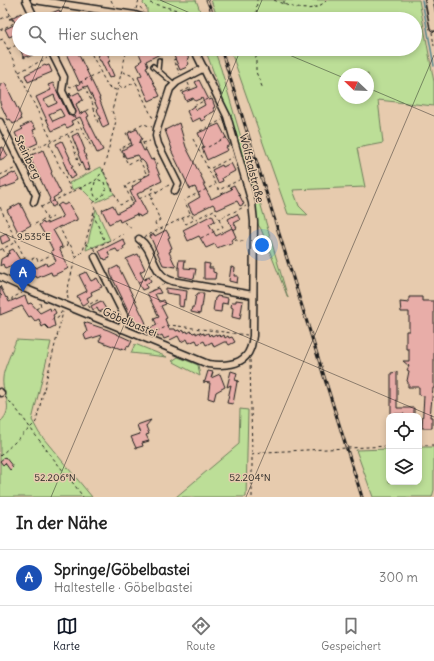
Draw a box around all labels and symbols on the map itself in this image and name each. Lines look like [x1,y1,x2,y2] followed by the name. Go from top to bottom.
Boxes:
[338,68,374,104] north arrow
[237,132,267,204] street label: Wolfstalstraße
[11,133,45,181] street label: Steinberg
[17,230,51,243] text: 9.535°E
[252,235,272,255] your location
[10,259,36,292] pin: A
[101,304,159,340] street label: Göbelbastei
[34,471,76,484] text: 52.206°N
[229,471,271,484] text: 52.204°N

